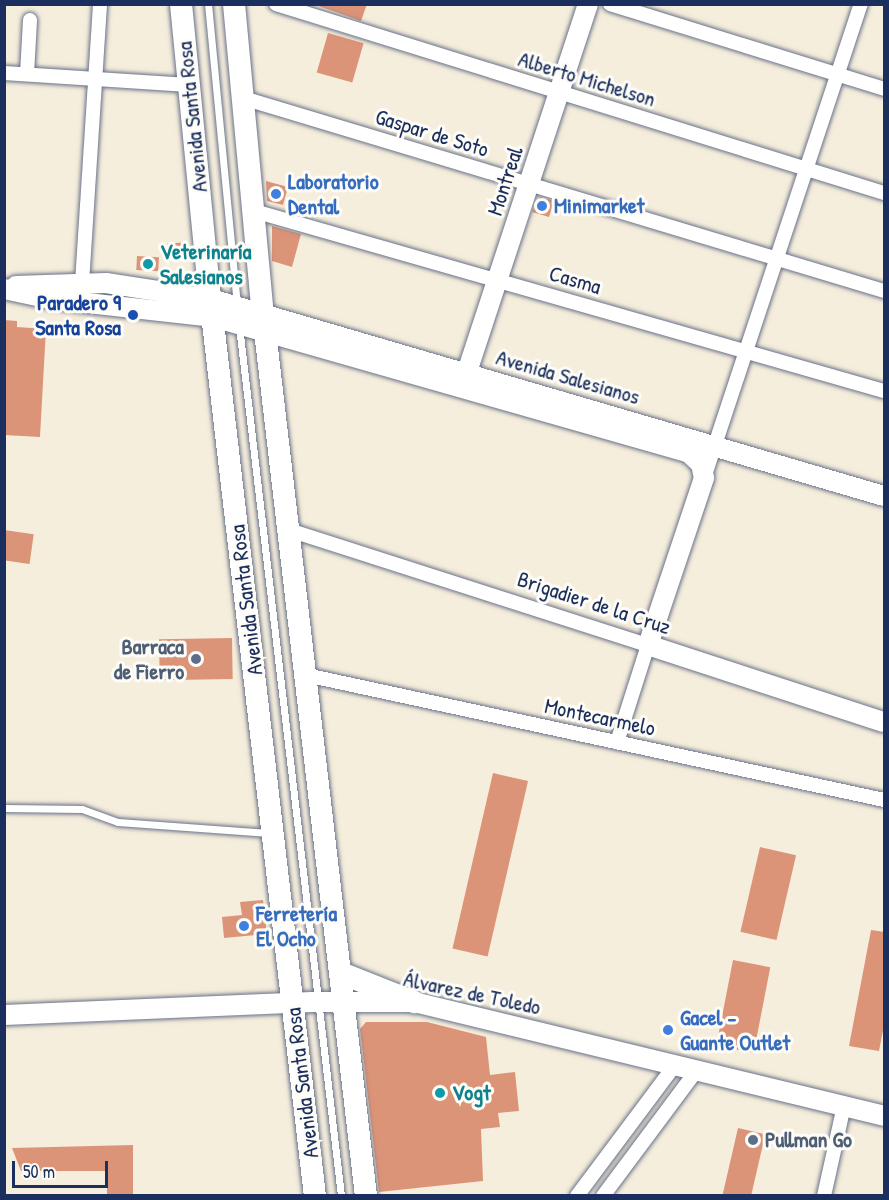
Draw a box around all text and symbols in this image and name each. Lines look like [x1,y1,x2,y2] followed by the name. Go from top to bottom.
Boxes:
[171,40,213,194] street label: Avenida Santa Rosa
[515,46,659,112] street label: Alberto Michelson
[372,103,492,163] street label: Gaspar de Soto
[481,143,529,219] street label: Montreal
[288,168,379,220] place label: Laboratorio Dental
[269,187,283,201] marker: Laboratorio Dental
[554,193,644,219] place label: Minimarket
[535,199,549,213] marker: Minimarket
[160,238,251,290] place label: Veterinaría Salesianos
[141,257,155,271] marker: Veterinaría Salesianos
[546,260,604,300] street label: Casma
[35,289,121,340] place label: Paradero 9 Santa Rosa
[126,308,140,322] marker: Paradero 9 Santa Rosa
[493,344,643,410] street label: Avenida Salesianos
[224,523,268,677] street label: Avenida Santa Rosa
[514,566,674,640] street label: Brigadier de la Cruz
[114,633,184,684] place label: Barraca de Fierro
[189,652,203,666] marker: Barraca de Fierro
[542,692,658,742] street label: Montecarmelo
[256,900,337,951] place label: Ferretería El Ocho
[237,919,251,933] marker: Ferretería El Ocho
[401,966,543,1020] street label: Álvarez de Toledo
[680,1004,790,1056] place label: Gacel - Guante Outlet
[280,1006,324,1160] street label: Avenida Santa Rosa
[661,1023,675,1037] marker: Gacel - Guante Outlet
[452,1080,491,1106] place label: Vogt
[433,1086,447,1100] marker: Vogt
[765,1127,852,1153] place label: Pullman Go
[746,1133,760,1147] marker: Pullman Go
[15,1149,111,1187] scale bar
[23,1159,55,1184] text: 50 m

